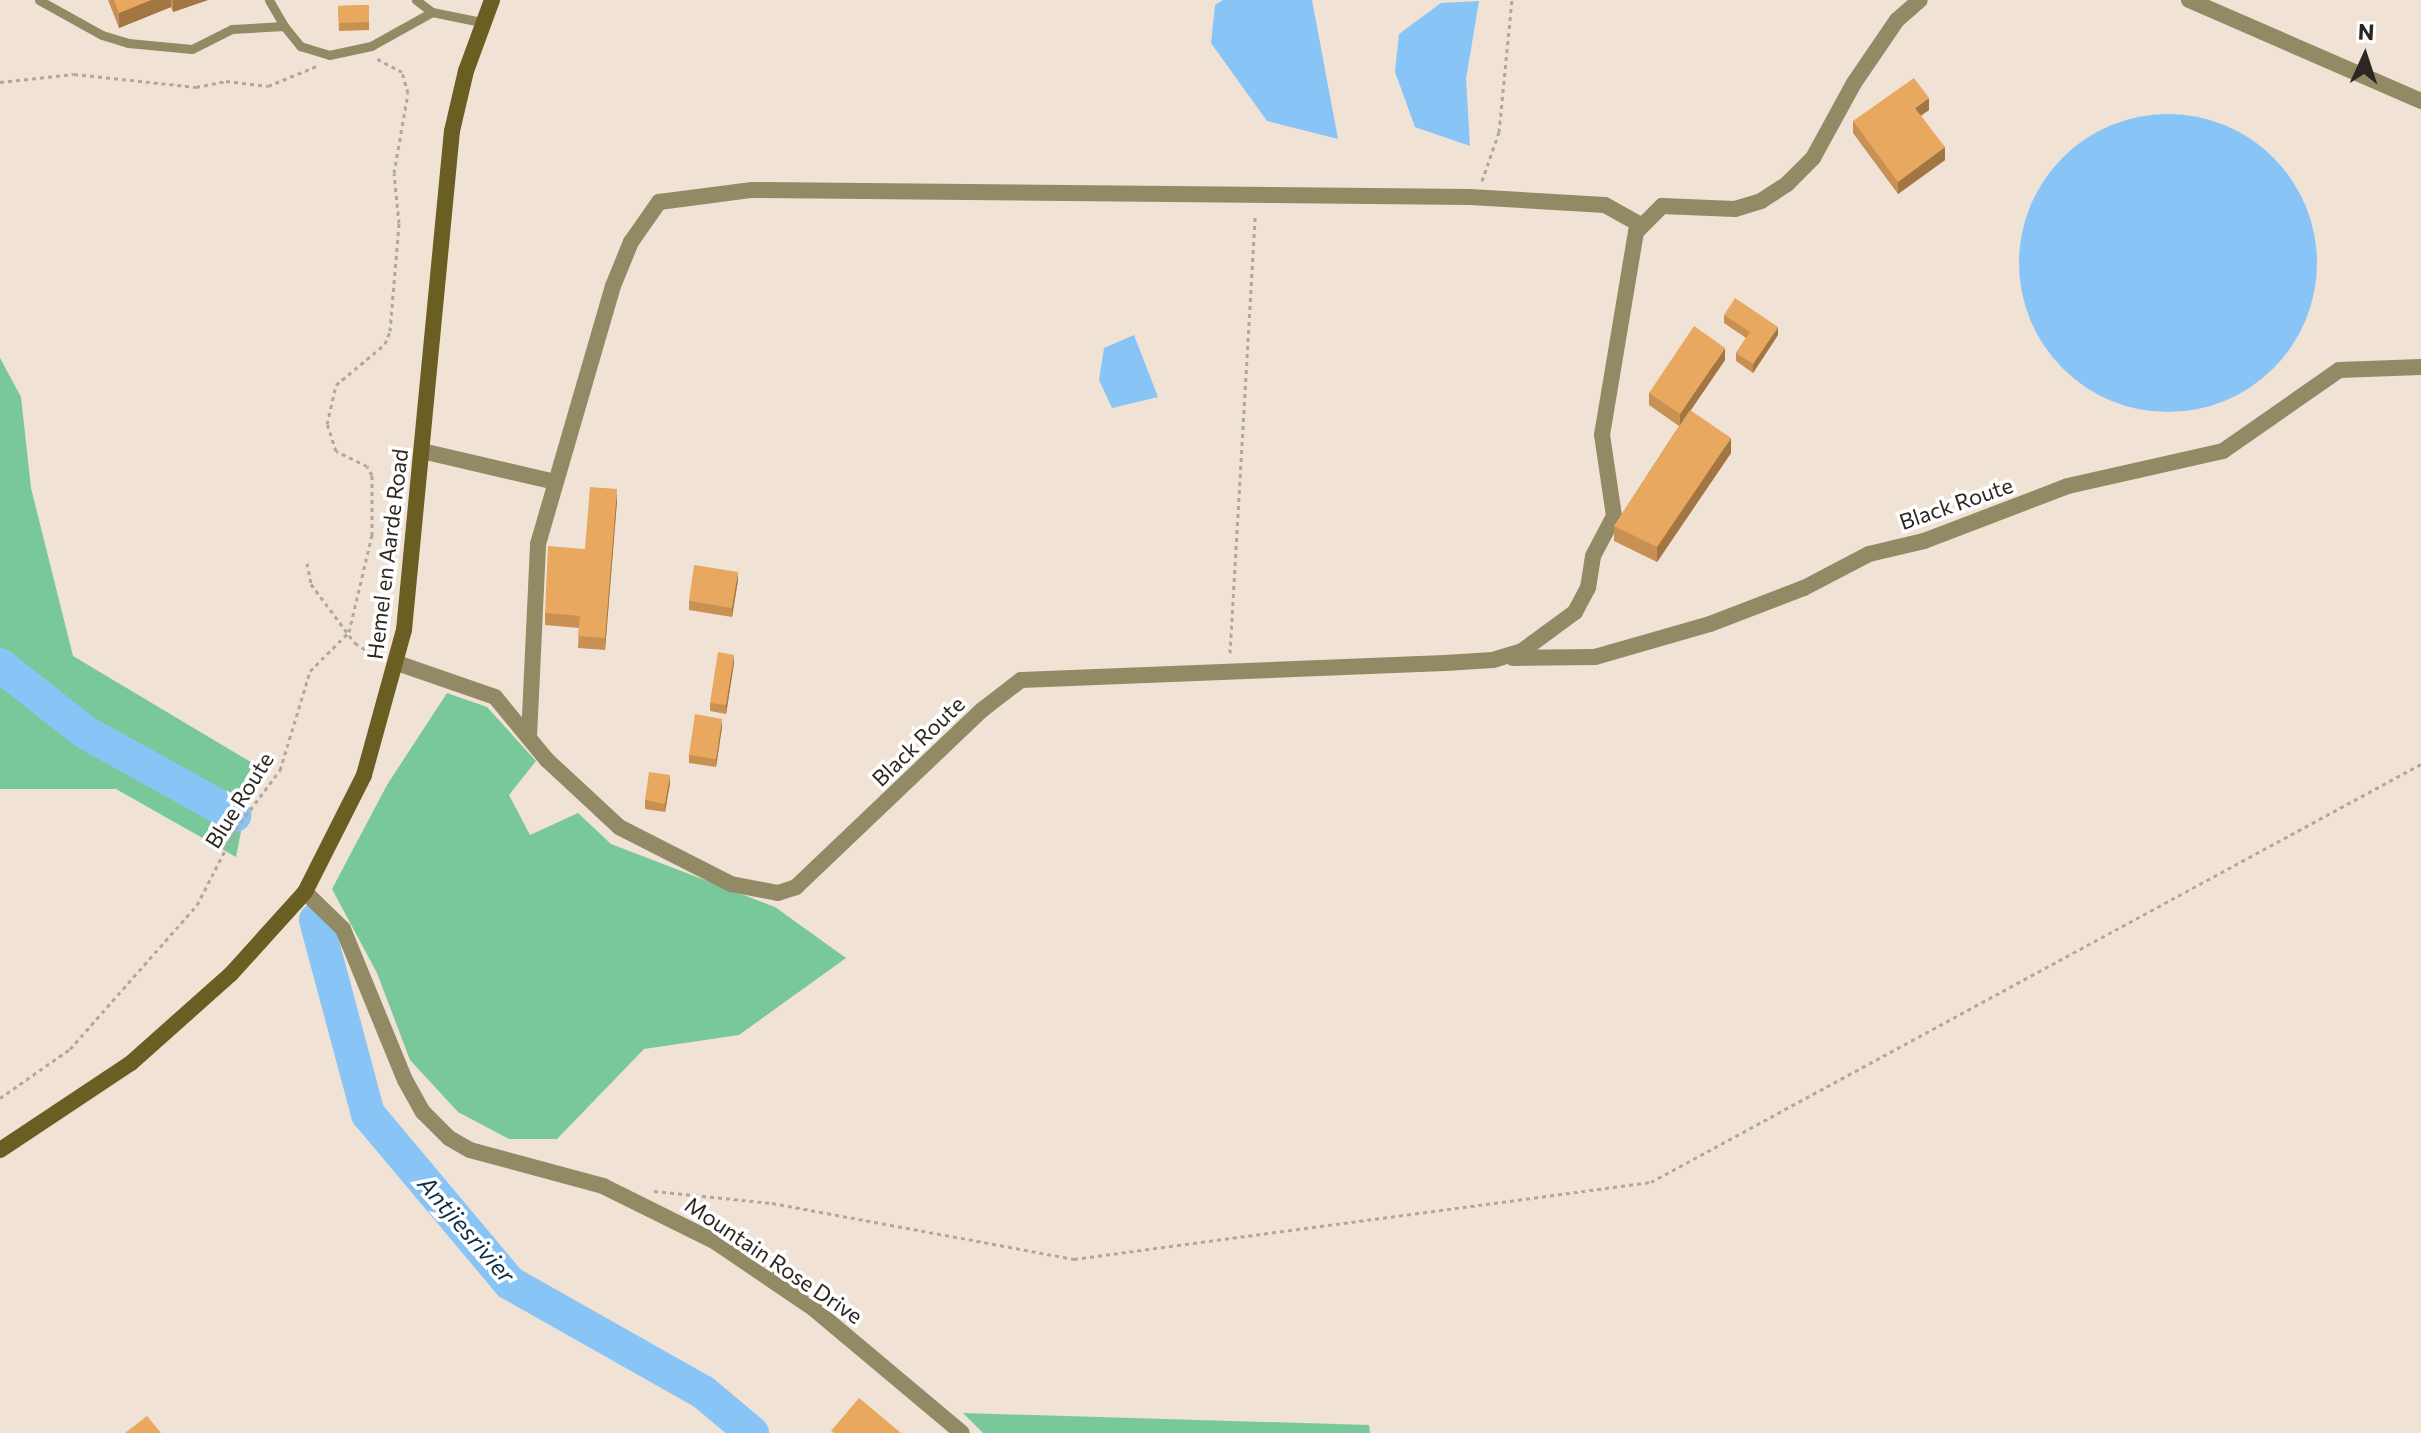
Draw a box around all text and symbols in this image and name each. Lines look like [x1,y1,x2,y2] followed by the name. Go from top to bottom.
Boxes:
[2325,16,2405,96] north arrow
[2357,18,2375,45] text: N
[361,447,413,661] street label: Hemel en Aarde Road
[1896,471,2016,535] street label: Black Route
[866,690,970,792] street label: Black Route
[199,747,279,853] street label: Blue Route
[413,1170,521,1288] water label: Antjiesrivier
[680,1191,868,1329] street label: Mountain Rose Drive

